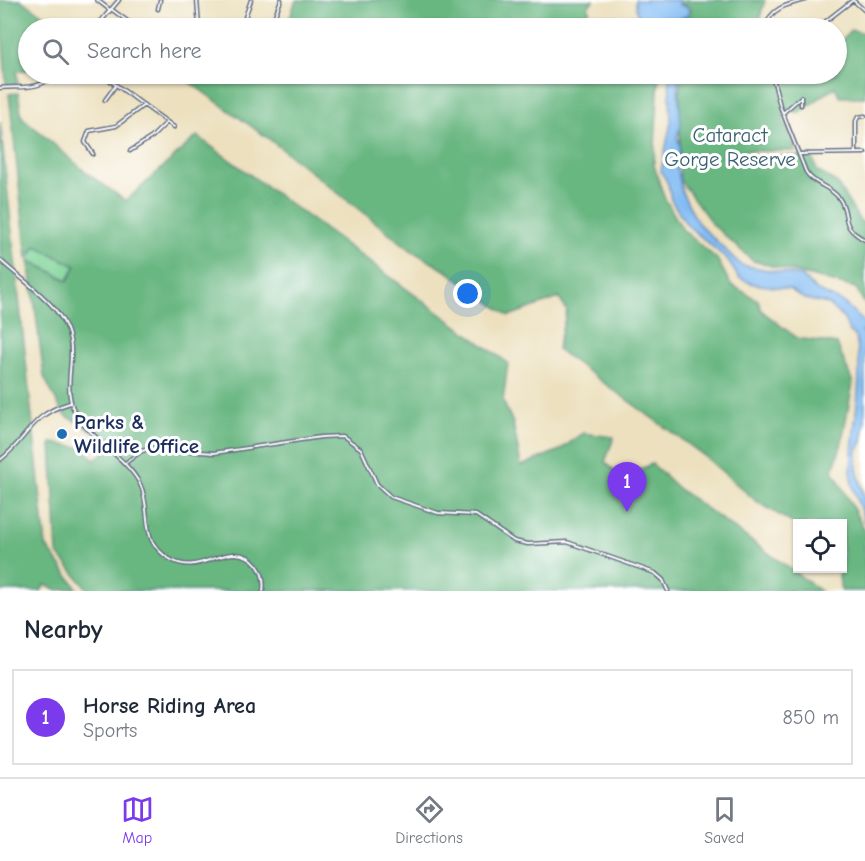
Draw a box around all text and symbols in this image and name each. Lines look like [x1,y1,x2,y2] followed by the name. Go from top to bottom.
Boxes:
[18,18,847,84] search box
[39,35,72,68] icon: search
[87,38,202,64] text: Search here
[664,123,796,171] park label: Cataract Gorge Reserve
[453,279,482,308] your location
[74,410,199,458] place label: Parks & Wildlife Office
[55,427,69,441] marker: Parks & Wildlife Office
[608,462,646,512] pin: 1
[793,519,847,573] map controls
[793,519,847,573] button: locate
[24,615,103,645] text: Nearby
[83,693,256,719] text: Horse Riding Area
[42,706,49,729] text: 1
[782,706,839,729] text: 850 m
[83,719,137,742] text: Sports
[121,793,154,847] tab: Map
[395,793,463,847] tab: Directions
[704,793,744,847] tab: Saved

